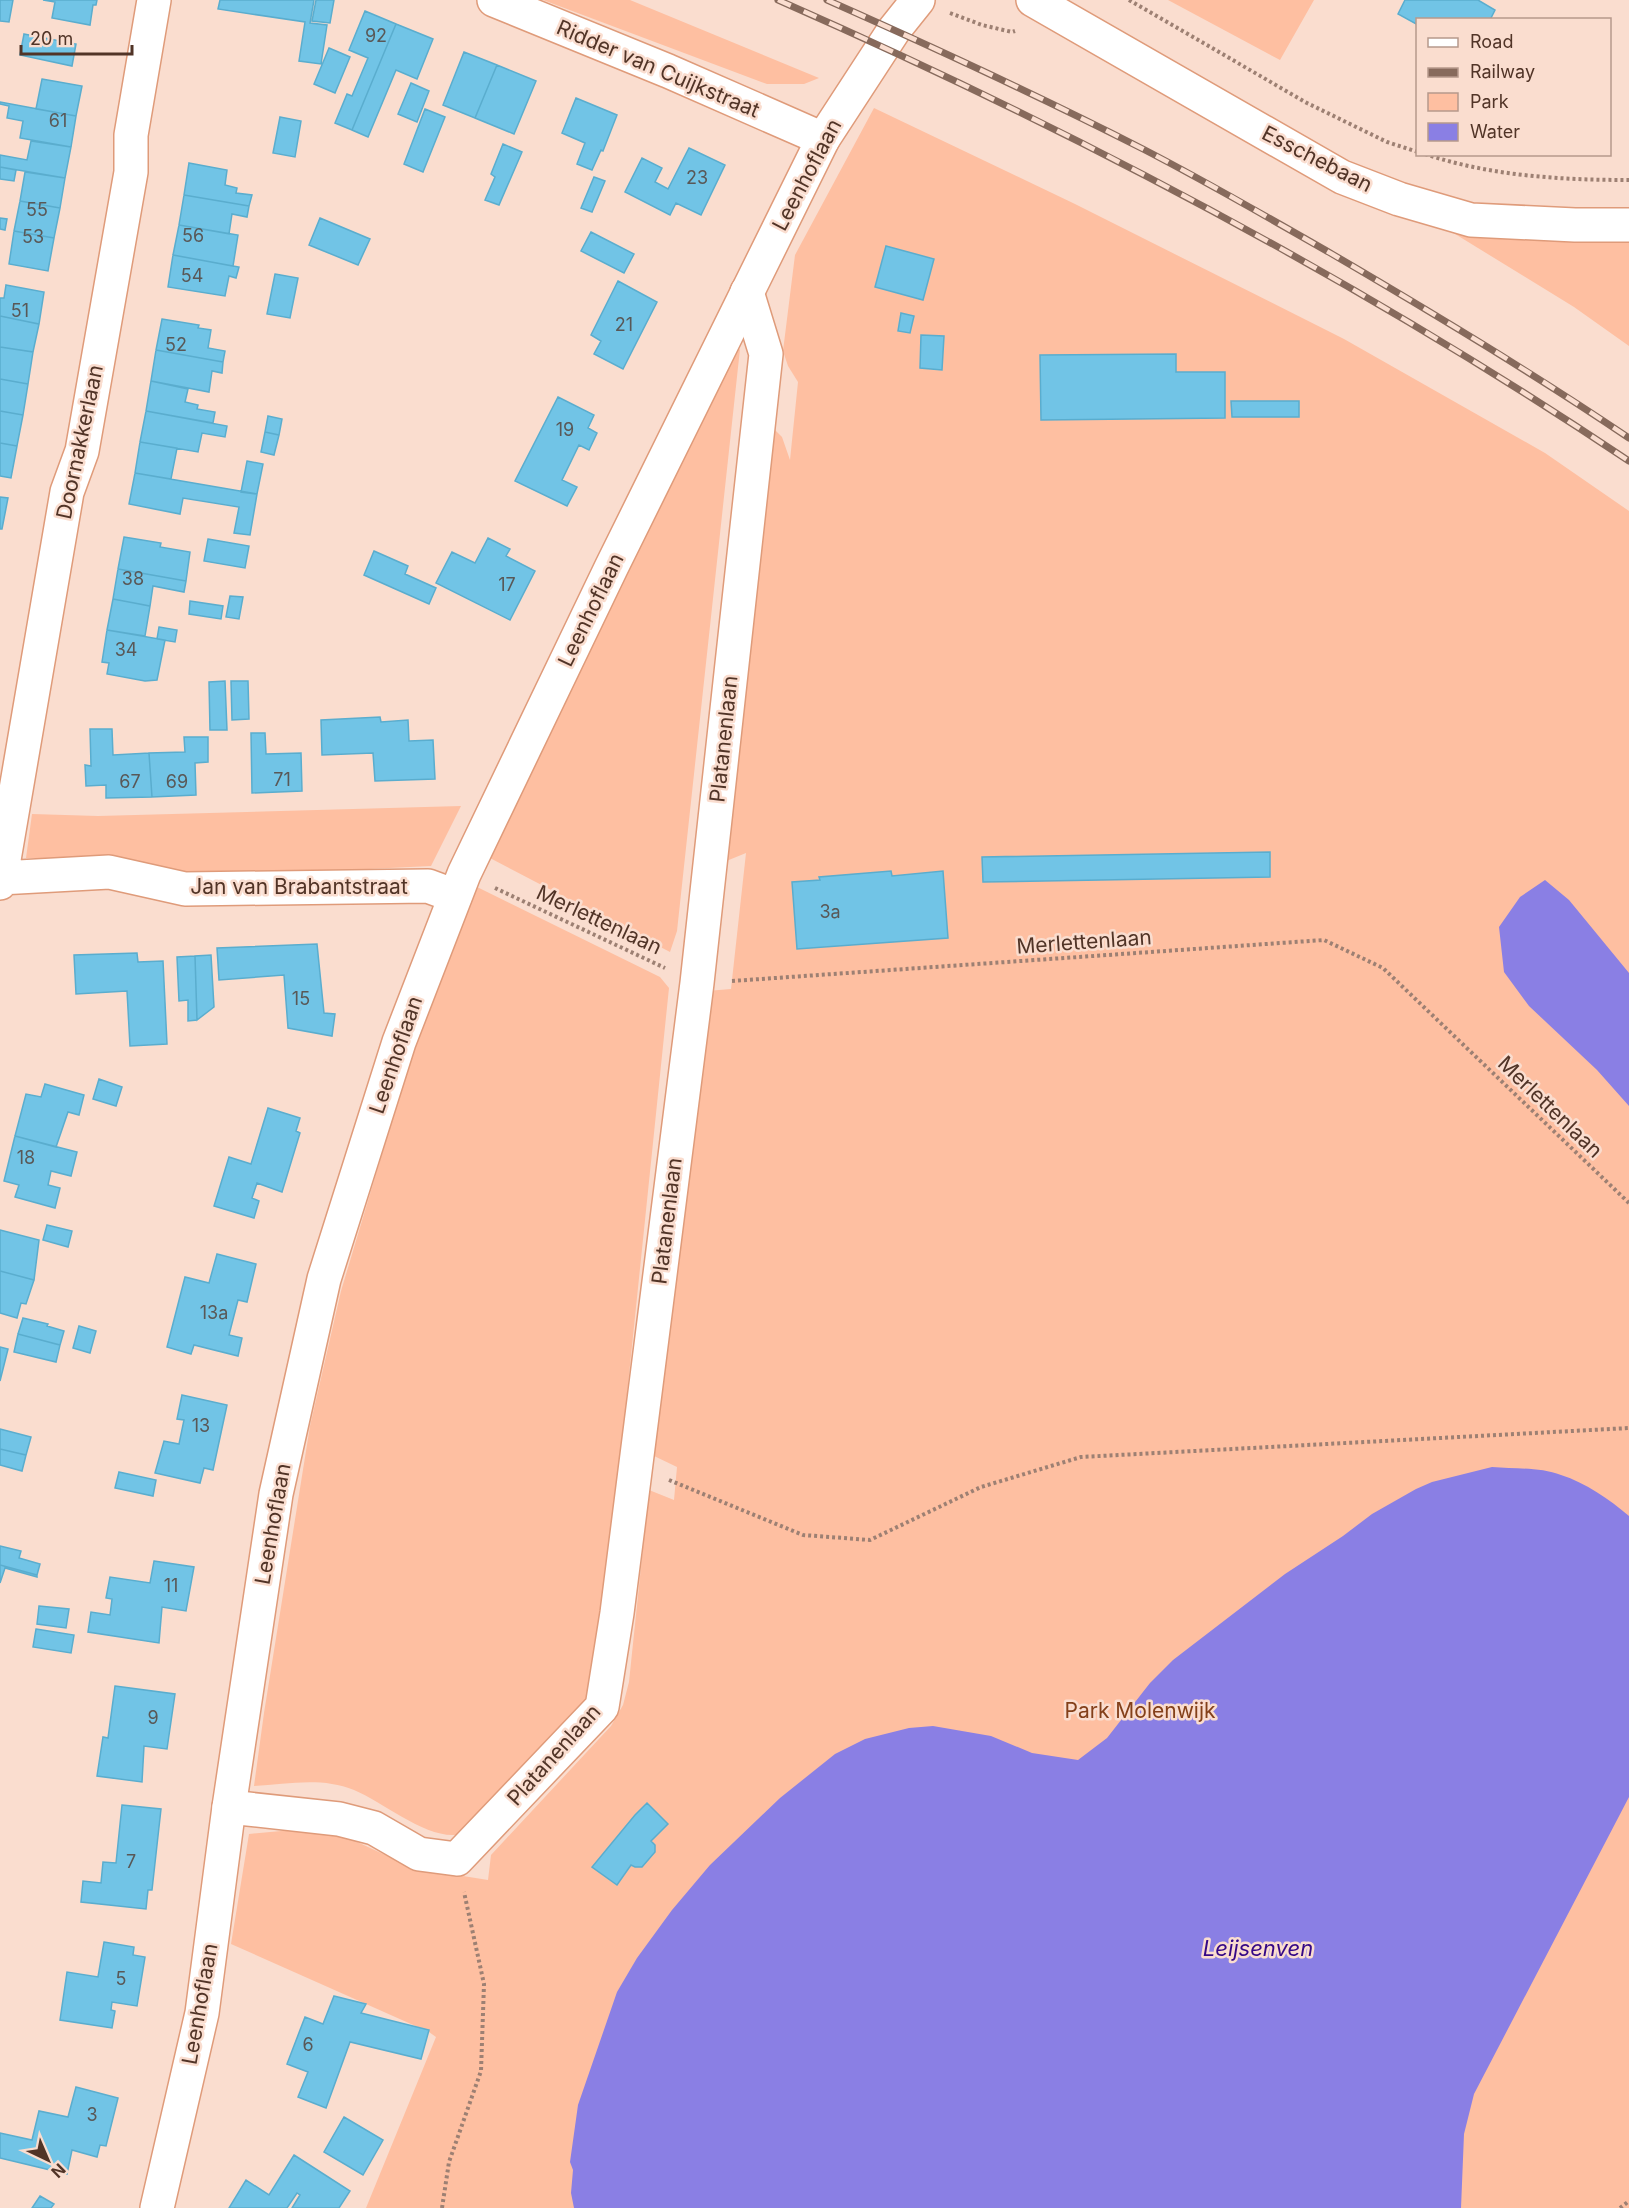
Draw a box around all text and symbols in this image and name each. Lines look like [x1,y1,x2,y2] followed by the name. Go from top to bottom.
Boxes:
[553,14,764,123] street label: Ridder van Cuijkstraat
[21,18,132,56] scale bar
[1416,18,1611,156] legend
[365,25,387,46] house number: 92
[30,28,73,49] text: 20 m
[1470,31,1513,52] text: Road
[1470,61,1535,82] text: Railway
[1470,91,1509,112] text: Park
[49,110,67,131] house number: 61
[767,115,846,235] street label: Leenhoflaan
[1258,120,1377,197] street label: Esschebaan
[1470,121,1520,142] text: Water
[686,167,708,188] house number: 23
[26,199,48,220] house number: 55
[182,225,204,246] house number: 56
[22,226,44,247] house number: 53
[181,265,203,286] house number: 54
[11,300,29,321] house number: 51
[615,314,633,335] house number: 21
[165,334,187,355] house number: 52
[51,363,108,521] street label: Doornakkerlaan
[556,419,574,440] house number: 19
[552,549,629,670] street label: Leenhoflaan
[122,568,144,589] house number: 38
[498,574,516,595] house number: 17
[115,639,137,660] house number: 34
[704,674,743,804] street label: Platanenlaan
[273,769,291,790] house number: 71
[119,771,141,792] house number: 67
[166,771,188,792] house number: 69
[190,874,408,899] street label: Jan van Brabantstraat
[533,880,666,960] street label: Merlettenlaan
[819,901,841,922] house number: 3a
[1015,924,1152,959] street label: Merlettenlaan
[292,988,310,1009] house number: 15
[364,993,427,1117] street label: Leenhoflaan
[1493,1051,1608,1163] street label: Merlettenlaan
[17,1147,35,1168] house number: 18
[646,1156,687,1286] street label: Platanenlaan
[200,1302,228,1323] house number: 13a
[192,1415,210,1436] house number: 13
[250,1461,295,1586] street label: Leenhoflaan
[164,1575,178,1596] house number: 11
[1064,1698,1216,1723] park label: Park Molenwijk
[502,1699,605,1810] street label: Platanenlaan
[147,1707,159,1728] house number: 9
[126,1851,136,1872] house number: 7
[1203,1935,1313,1961] water label: Leijsenven
[177,1941,222,2066] street label: Leenhoflaan
[116,1968,126,1989] house number: 5
[302,2034,314,2055] house number: 6
[86,2104,98,2125] house number: 3
[18,2130,78,2190] north arrow
[47,2159,70,2182] text: N

